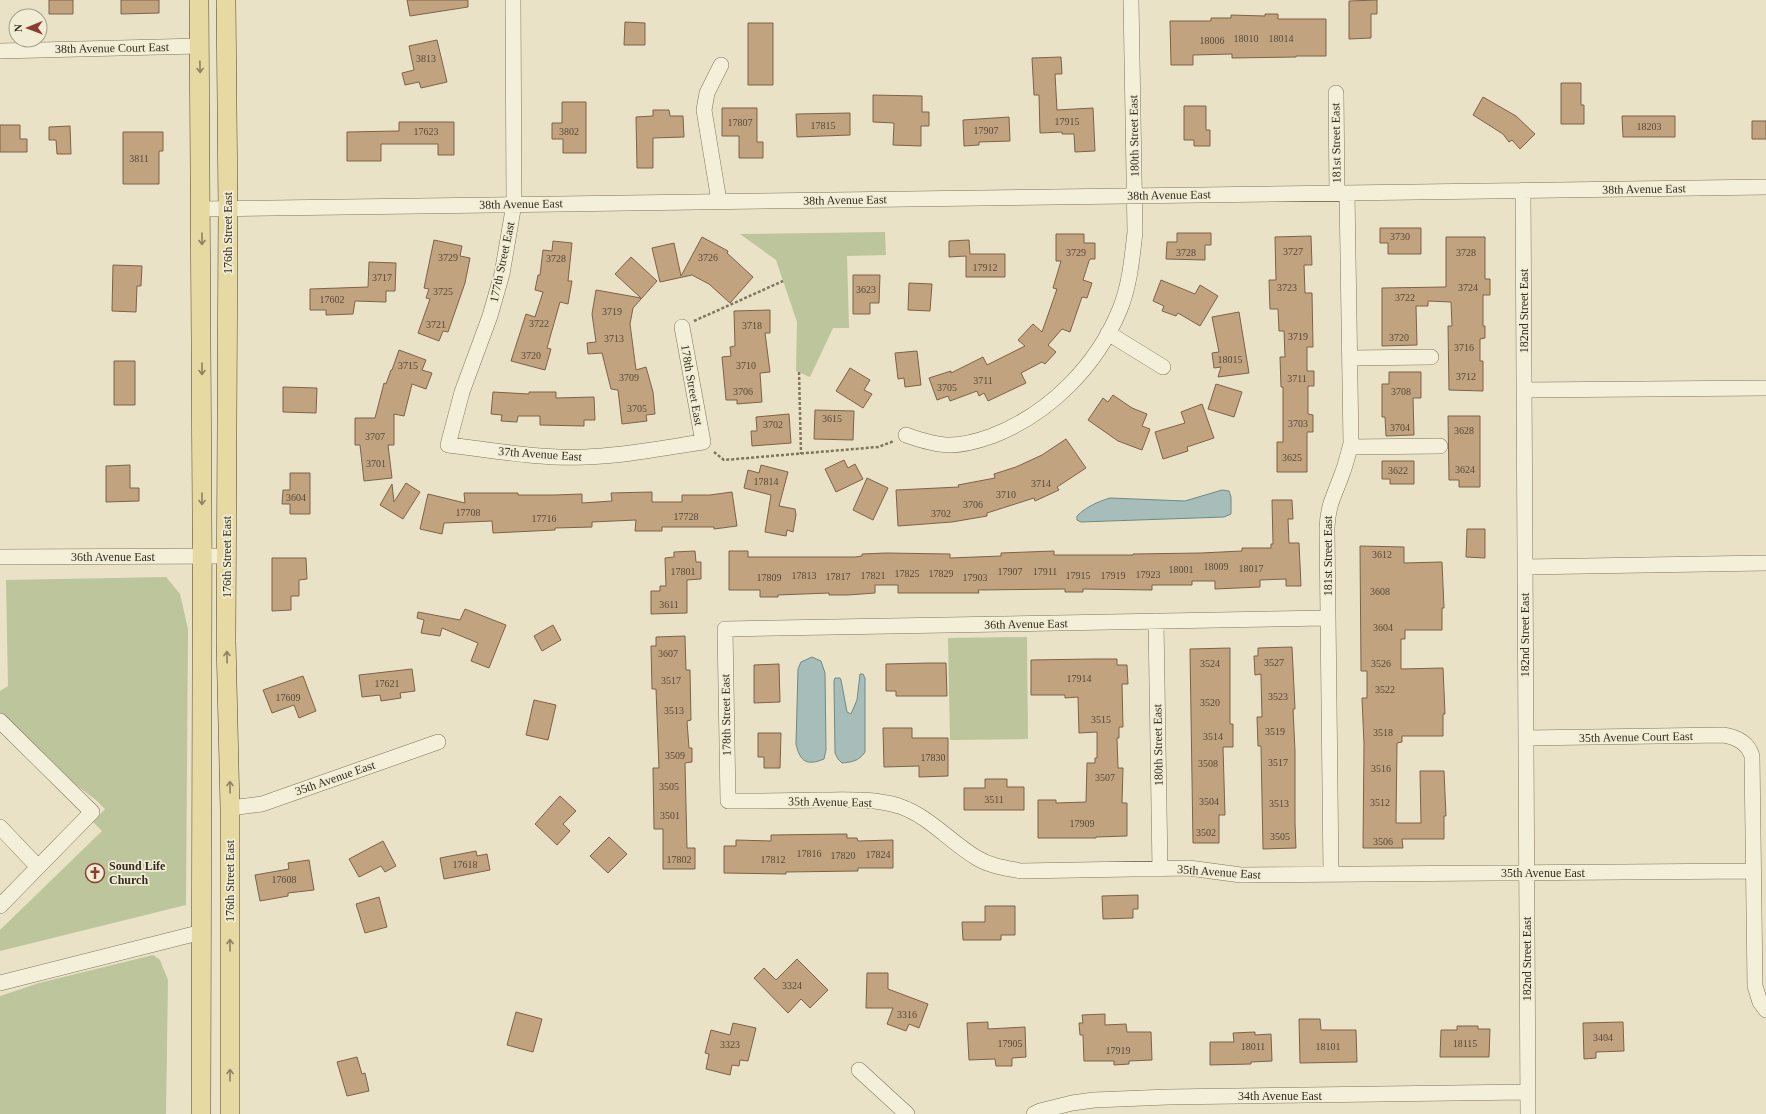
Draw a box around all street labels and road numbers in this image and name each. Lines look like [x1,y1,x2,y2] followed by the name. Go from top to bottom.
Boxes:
[55,40,170,56] street label: 38th Avenue Court East
[1126,94,1142,177] street label: 180th Street East
[1328,102,1344,183] street label: 181st Street East
[1602,181,1687,197] street label: 38th Avenue East
[1127,187,1212,203] street label: 38th Avenue East
[221,191,235,274] street label: 176th Street East
[803,192,888,208] street label: 38th Avenue East
[479,196,564,212] street label: 38th Avenue East
[487,220,518,304] street label: 177th Street East
[1517,268,1531,353] street label: 182nd Street East
[678,343,706,427] street label: 178th Street East
[498,444,583,464] street label: 37th Avenue East
[220,515,234,598] street label: 176th Street East
[1321,515,1335,596] street label: 181st Street East
[71,550,156,564] street label: 36th Avenue East
[1518,592,1532,677] street label: 182nd Street East
[984,616,1069,632] street label: 36th Avenue East
[718,673,734,756] street label: 178th Street East
[1150,703,1166,786] street label: 180th Street East
[1579,729,1694,745] street label: 35th Avenue Court East
[293,758,378,798] street label: 35th Avenue East
[788,794,873,810] street label: 35th Avenue East
[223,839,237,922] street label: 176th Street East
[1177,862,1262,882] street label: 35th Avenue East
[1501,866,1586,880] street label: 35th Avenue East
[1520,916,1534,1001] street label: 182nd Street East
[1238,1089,1323,1103] street label: 34th Avenue East

